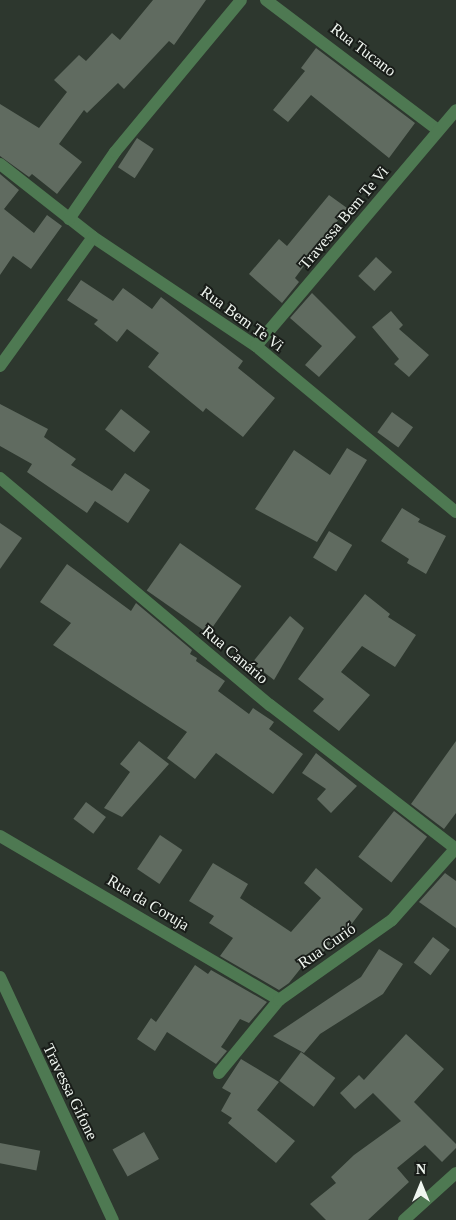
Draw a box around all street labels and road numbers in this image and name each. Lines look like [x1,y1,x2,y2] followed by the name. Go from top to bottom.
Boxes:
[326,19,400,81] street label: Rua Tucano
[295,162,393,274] street label: Travessa Bem Te Vi
[196,282,288,356] street label: Rua Bem Te Vi
[198,622,272,688] street label: Rua Canário
[103,871,193,935] street label: Rua da Coruja
[294,919,360,973] street label: Rua Curió
[38,1041,102,1143] street label: Travessa Gifone

